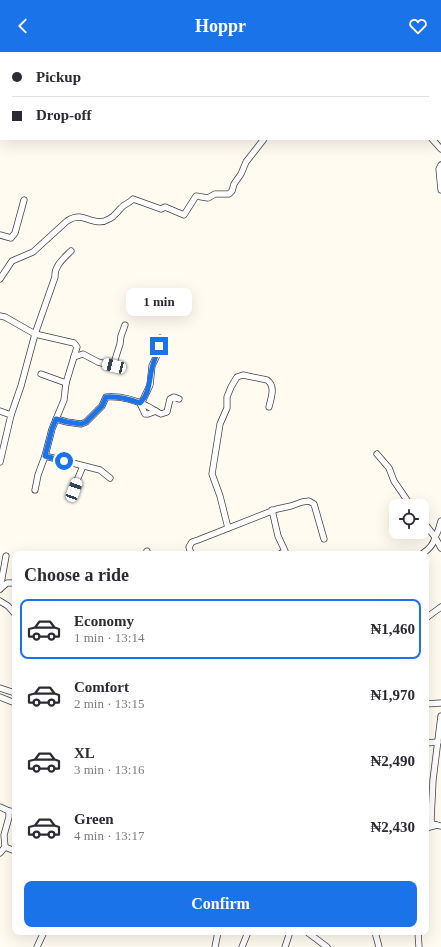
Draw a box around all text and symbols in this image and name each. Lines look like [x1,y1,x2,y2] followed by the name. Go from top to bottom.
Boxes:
[12,15,34,37] icon: back
[407,15,429,37] icon: heart
[195,16,246,36] text: Hoppr
[36,69,81,85] text: Pickup
[36,107,92,123] text: Drop-off
[126,288,192,316] callout: 1 min
[143,294,175,309] text: 1 min
[150,337,168,355] route end
[101,357,127,375] car
[55,452,73,470] route start
[64,477,84,503] car
[389,499,429,539] map controls
[389,499,429,539] button: locate
[24,565,129,585] text: Choose a ride
[26,611,62,647] icon: car
[74,613,134,629] text: Economy
[370,621,415,637] text: ₦1,460
[74,630,144,645] text: 1 min · 13:14
[26,677,62,713] icon: car
[74,679,129,695] text: Comfort
[370,687,415,703] text: ₦1,970
[74,696,144,711] text: 2 min · 13:15
[26,743,62,779] icon: car
[74,745,95,761] text: XL
[370,753,415,769] text: ₦2,490
[74,762,144,777] text: 3 min · 13:16
[26,809,62,845] icon: car
[74,811,114,827] text: Green
[370,819,415,835] text: ₦2,430
[74,828,144,843] text: 4 min · 13:17
[24,881,417,927] button: Confirm

